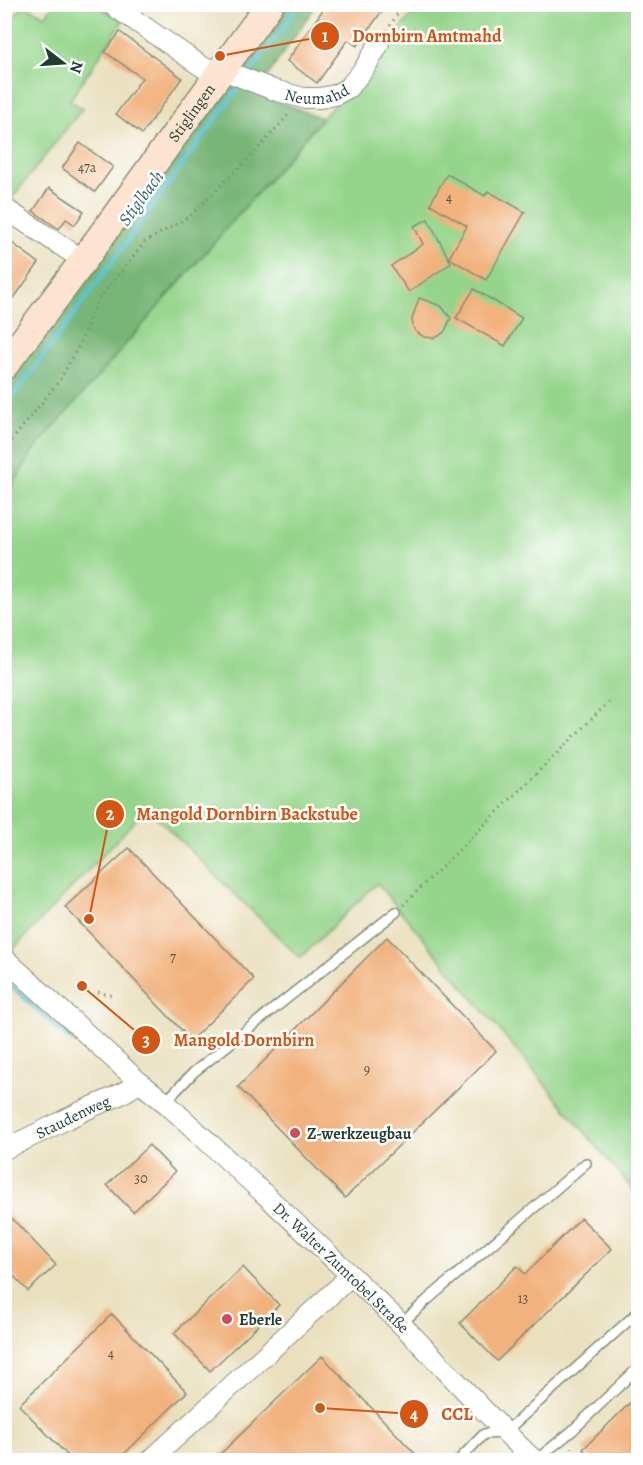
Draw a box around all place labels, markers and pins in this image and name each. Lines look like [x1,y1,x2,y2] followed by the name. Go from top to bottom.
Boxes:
[310,18,514,54] callout: Dornbirn Amtmahd
[95,796,370,832] callout: Mangold Dornbirn Backstube
[131,1022,326,1058] callout: Mangold Dornbirn
[307,1123,412,1145] place label: Z-werkzeugbau
[288,1126,302,1140] marker: Z-werkzeugbau
[239,1309,282,1331] place label: Eberle
[220,1312,234,1326] marker: Eberle
[399,1396,484,1432] callout: CCL

